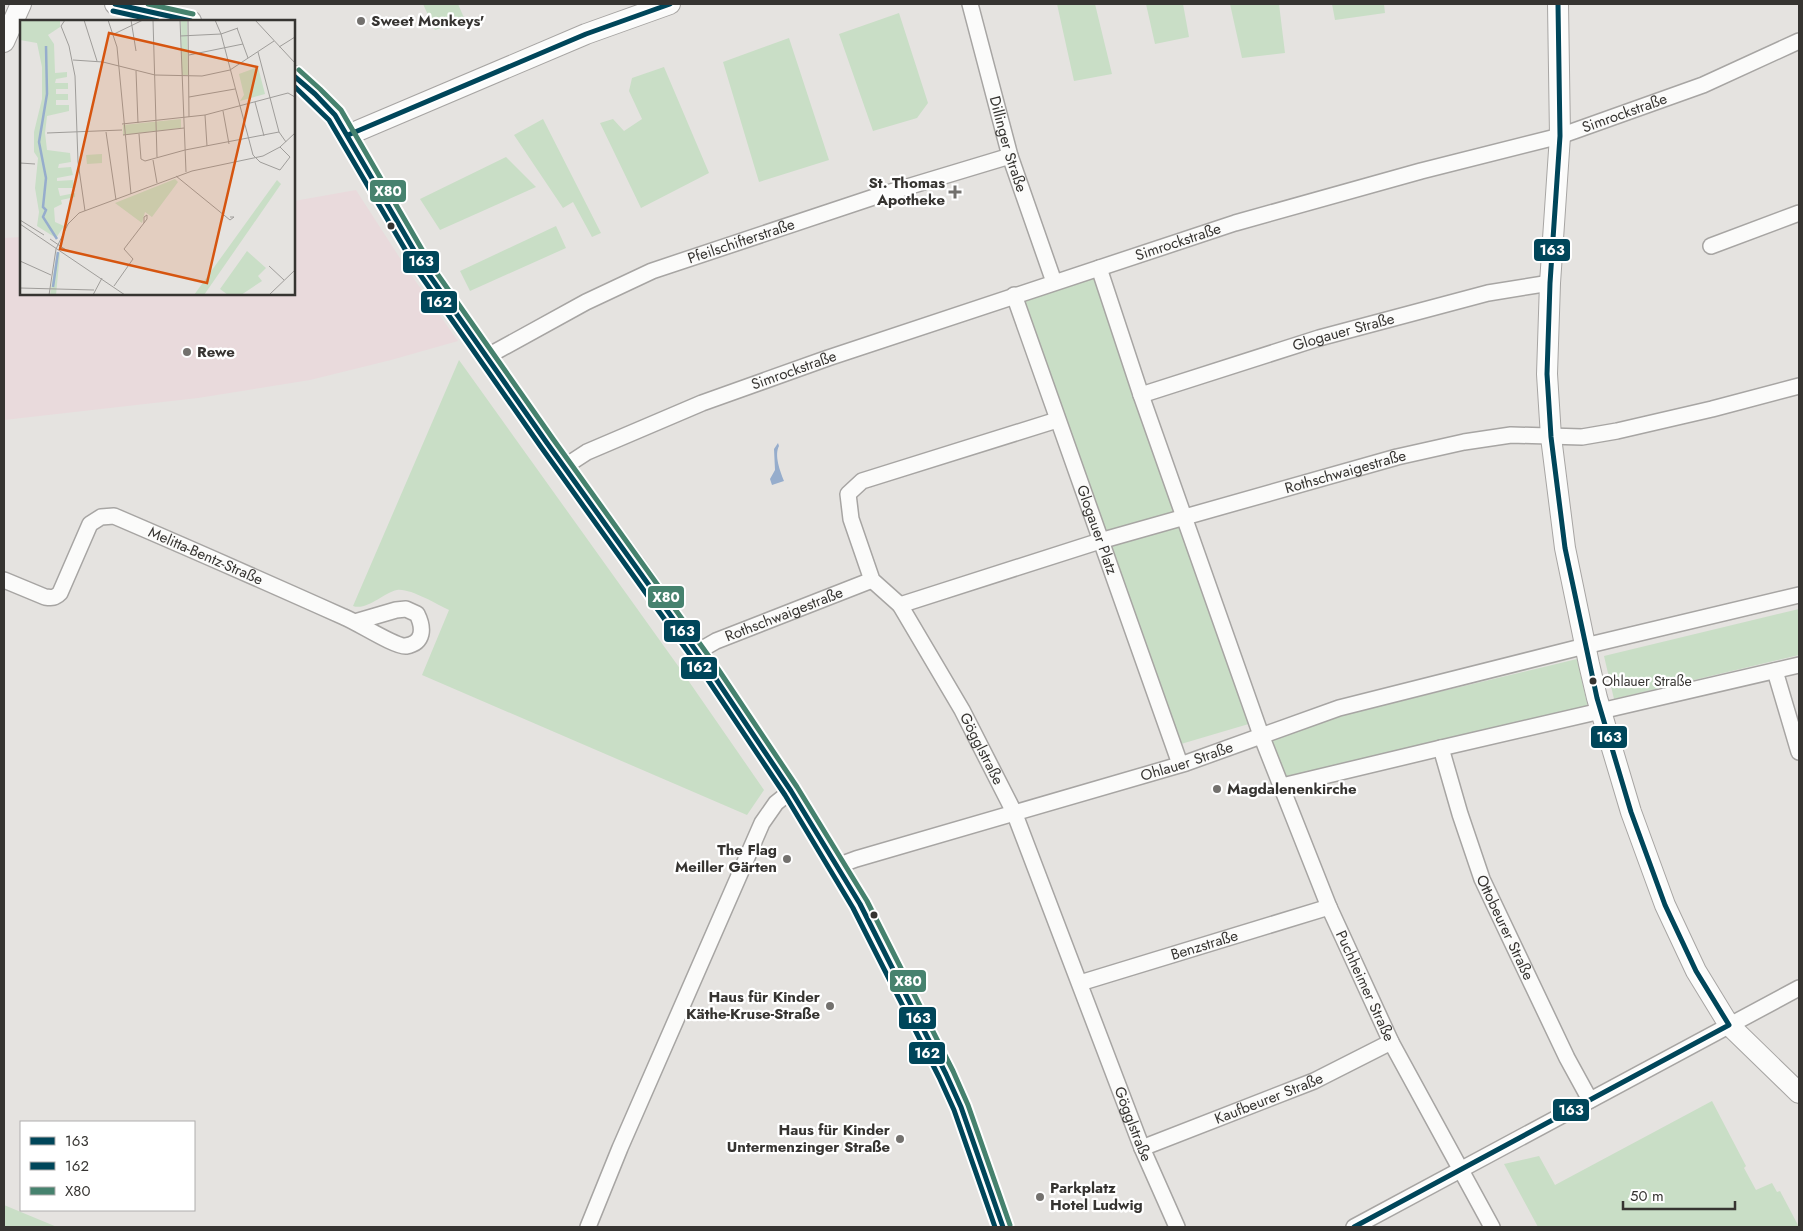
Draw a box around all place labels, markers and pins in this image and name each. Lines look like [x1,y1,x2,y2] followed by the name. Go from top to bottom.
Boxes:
[371,10,484,32] place label: Sweet Monkeys'
[355,15,367,27] marker: Sweet Monkeys'
[868,172,945,211] place label: St. Thomas Apotheke
[949,186,961,198] marker: St. Thomas Apotheke
[386,221,396,231] unlabelled marker
[197,341,235,363] place label: Rewe
[181,346,193,358] marker: Rewe
[1602,671,1692,691] place label: Ohlauer Straße
[1588,676,1598,686] marker: Ohlauer Straße
[1227,778,1357,800] place label: Magdalenenkirche
[1211,783,1223,795] marker: Magdalenenkirche
[675,839,777,878] place label: The Flag Meiller Gärten
[781,853,793,865] marker: The Flag Meiller Gärten
[869,910,879,920] unlabelled marker
[686,986,821,1025] place label: Haus für Kinder Käthe-Kruse-Straße
[824,1000,836,1012] marker: Haus für Kinder Käthe-Kruse-Straße
[727,1119,891,1158] place label: Haus für Kinder Untermenzinger Straße
[894,1133,906,1145] marker: Haus für Kinder Untermenzinger Straße
[1050,1177,1143,1216] place label: Parkplatz Hotel Ludwig
[1034,1191,1046,1203] marker: Parkplatz Hotel Ludwig

